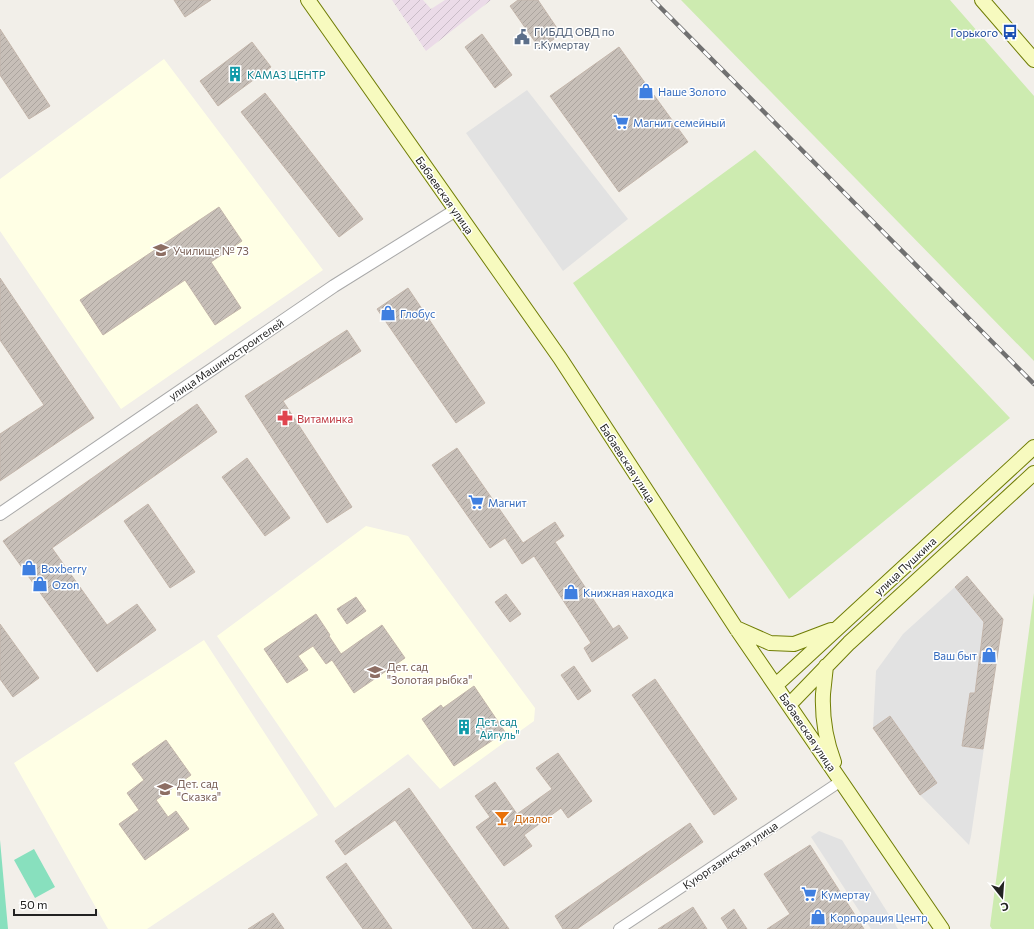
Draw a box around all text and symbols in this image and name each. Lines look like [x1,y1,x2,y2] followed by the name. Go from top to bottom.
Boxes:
[1001,23,1019,41] bus stop icon: Горького
[534,25,615,51] place label: ГИБДД ОВД по г.Кумертау
[950,26,998,39] place label: Горького
[513,28,531,46] public building icon: ГИБДД ОВД по г.Кумертау
[226,65,244,83] building icon: КАМАЗ ЦЕНТР
[247,68,326,81] place label: КАМАЗ ЦЕНТР
[637,82,655,100] shop icon: Наше Золото
[658,85,727,98] place label: Наше Золото
[612,113,630,131] supermarket icon: Магнит семейный
[633,116,726,129] place label: Магнит семейный
[413,154,477,236] street label: Бабаевская улица
[152,241,170,259] school or university icon: Училище № 73
[173,244,249,257] place label: Училище № 73
[379,304,397,322] shop icon: Глобус
[400,307,435,320] place label: Глобус
[166,316,286,402] street label: улица Машиностроителей
[276,409,294,427] pharmacy icon: Витаминка
[297,412,353,425] place label: Витаминка
[598,421,658,505] street label: Бабаевская улица
[467,493,485,511] supermarket icon: Магнит
[488,496,527,509] place label: Магнит
[872,534,938,598] street label: улица Пушкина
[20,559,38,577] shop icon: Boxberry
[41,562,87,575] place label: Boxberry
[31,575,49,593] shop icon: Ozon
[52,578,79,591] place label: Ozon
[562,583,580,601] shop icon: Книжная находка
[583,586,674,599] place label: Книжная находка
[980,646,998,664] shop icon: Ваш быт
[933,649,977,662] place label: Ваш быт
[387,660,472,686] place label: Дет. сад "Золотая рыбка"
[366,663,384,681] school or university icon: Дет. сад "Золотая рыбка"
[777,690,839,774] street label: Бабаевская улица
[476,715,520,741] place label: Дет. сад "Айгуль"
[455,718,473,736] building icon: Дет. сад "Айгуль"
[177,777,221,803] place label: Дет. сад "Сказка"
[156,780,174,798] school or university icon: Дет. сад "Сказка"
[493,809,511,827] bar icon: Диалог
[514,812,553,825] place label: Диалог
[680,818,780,892] street label: Куюргазинская улица
[982,877,1022,917] north arrow
[800,885,818,903] supermarket icon: Кумертау
[821,888,870,901] place label: Кумертау
[14,891,96,917] scale bar
[20,897,48,911] text: 50 m
[999,900,1011,914] text: С
[809,908,827,926] shop icon: Корпорация Центр
[830,911,928,924] place label: Корпорация Центр

